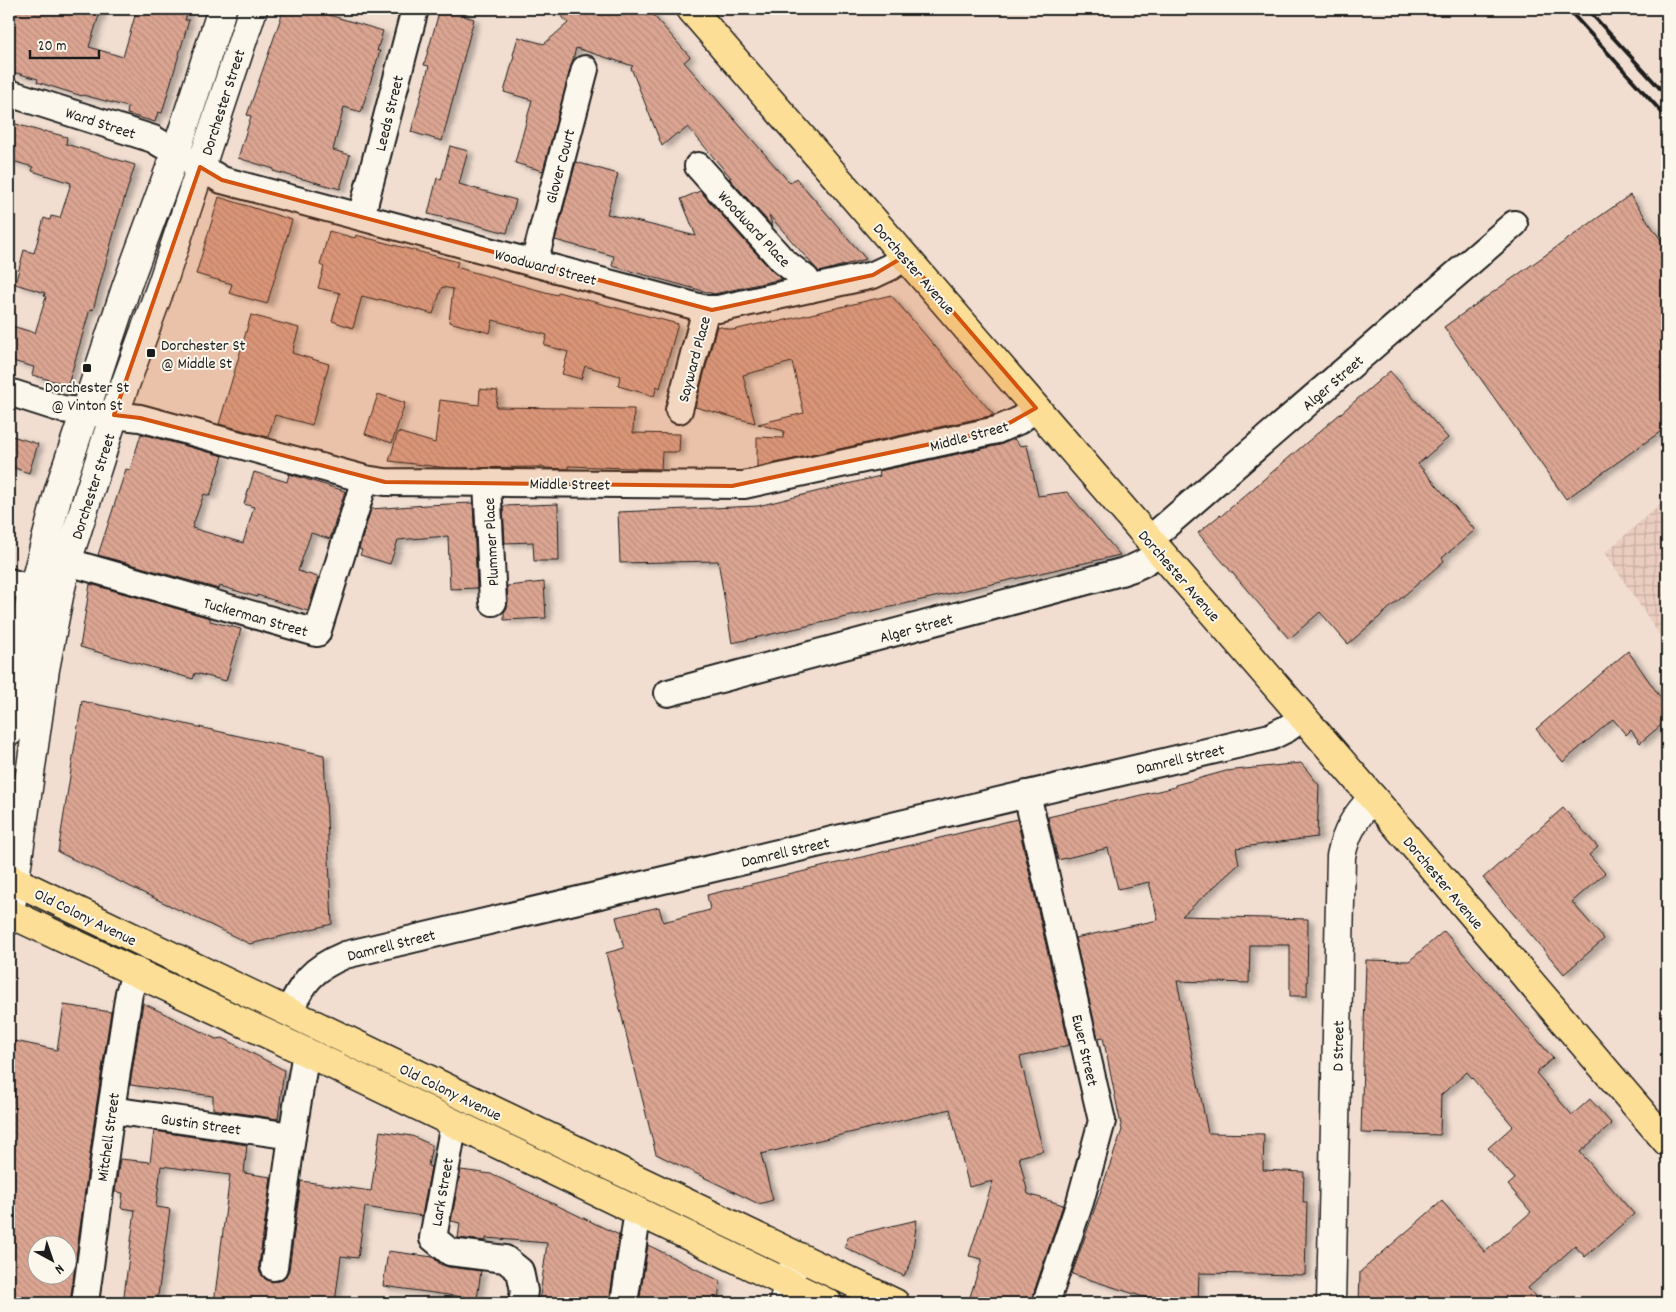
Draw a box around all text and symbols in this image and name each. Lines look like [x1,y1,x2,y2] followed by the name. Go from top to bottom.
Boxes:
[30,28,99,60] scale bar
[38,36,66,58] text: 20 m
[196,47,252,159] street label: Dorchester Street
[370,73,411,154] street label: Leeds Street
[62,102,138,147] street label: Ward Street
[540,127,582,206] street label: Glover Court
[711,186,795,273] street label: Woodward Place
[867,219,960,321] street label: Dorchester Avenue
[492,244,599,293] street label: Woodward Street
[673,314,718,405] street label: Sayward Place
[161,335,245,376] place label: Dorchester St @ Middle St
[145,347,157,359] marker: Dorchester St @ Middle St
[1298,351,1370,417] street label: Alger Street
[81,362,93,374] marker: Dorchester St @ Vinton St
[45,377,129,418] place label: Dorchester St @ Vinton St
[928,416,1012,459] street label: Middle Street
[66,431,122,543] street label: Dorchester Street
[529,473,611,498] street label: Middle Street
[479,497,506,587] street label: Plummer Place
[1132,526,1225,628] street label: Dorchester Avenue
[200,593,310,644] street label: Tuckerman Street
[877,609,956,650] street label: Alger Street
[1134,739,1227,782] street label: Damrell Street
[739,832,832,875] street label: Damrell Street
[1396,832,1488,935] street label: Dorchester Avenue
[30,883,140,953] street label: Old Colony Avenue
[345,924,438,968] street label: Damrell Street
[1064,1012,1103,1089] street label: Ewer Street
[1328,1020,1351,1072] street label: D Street
[395,1058,505,1128] street label: Old Colony Avenue
[92,1092,127,1183] street label: Mitchell Street
[159,1108,242,1142] street label: Gustin Street
[426,1156,461,1228] street label: Lark Street
[28,1234,78,1284] north arrow
[50,1259,68,1278] text: N

